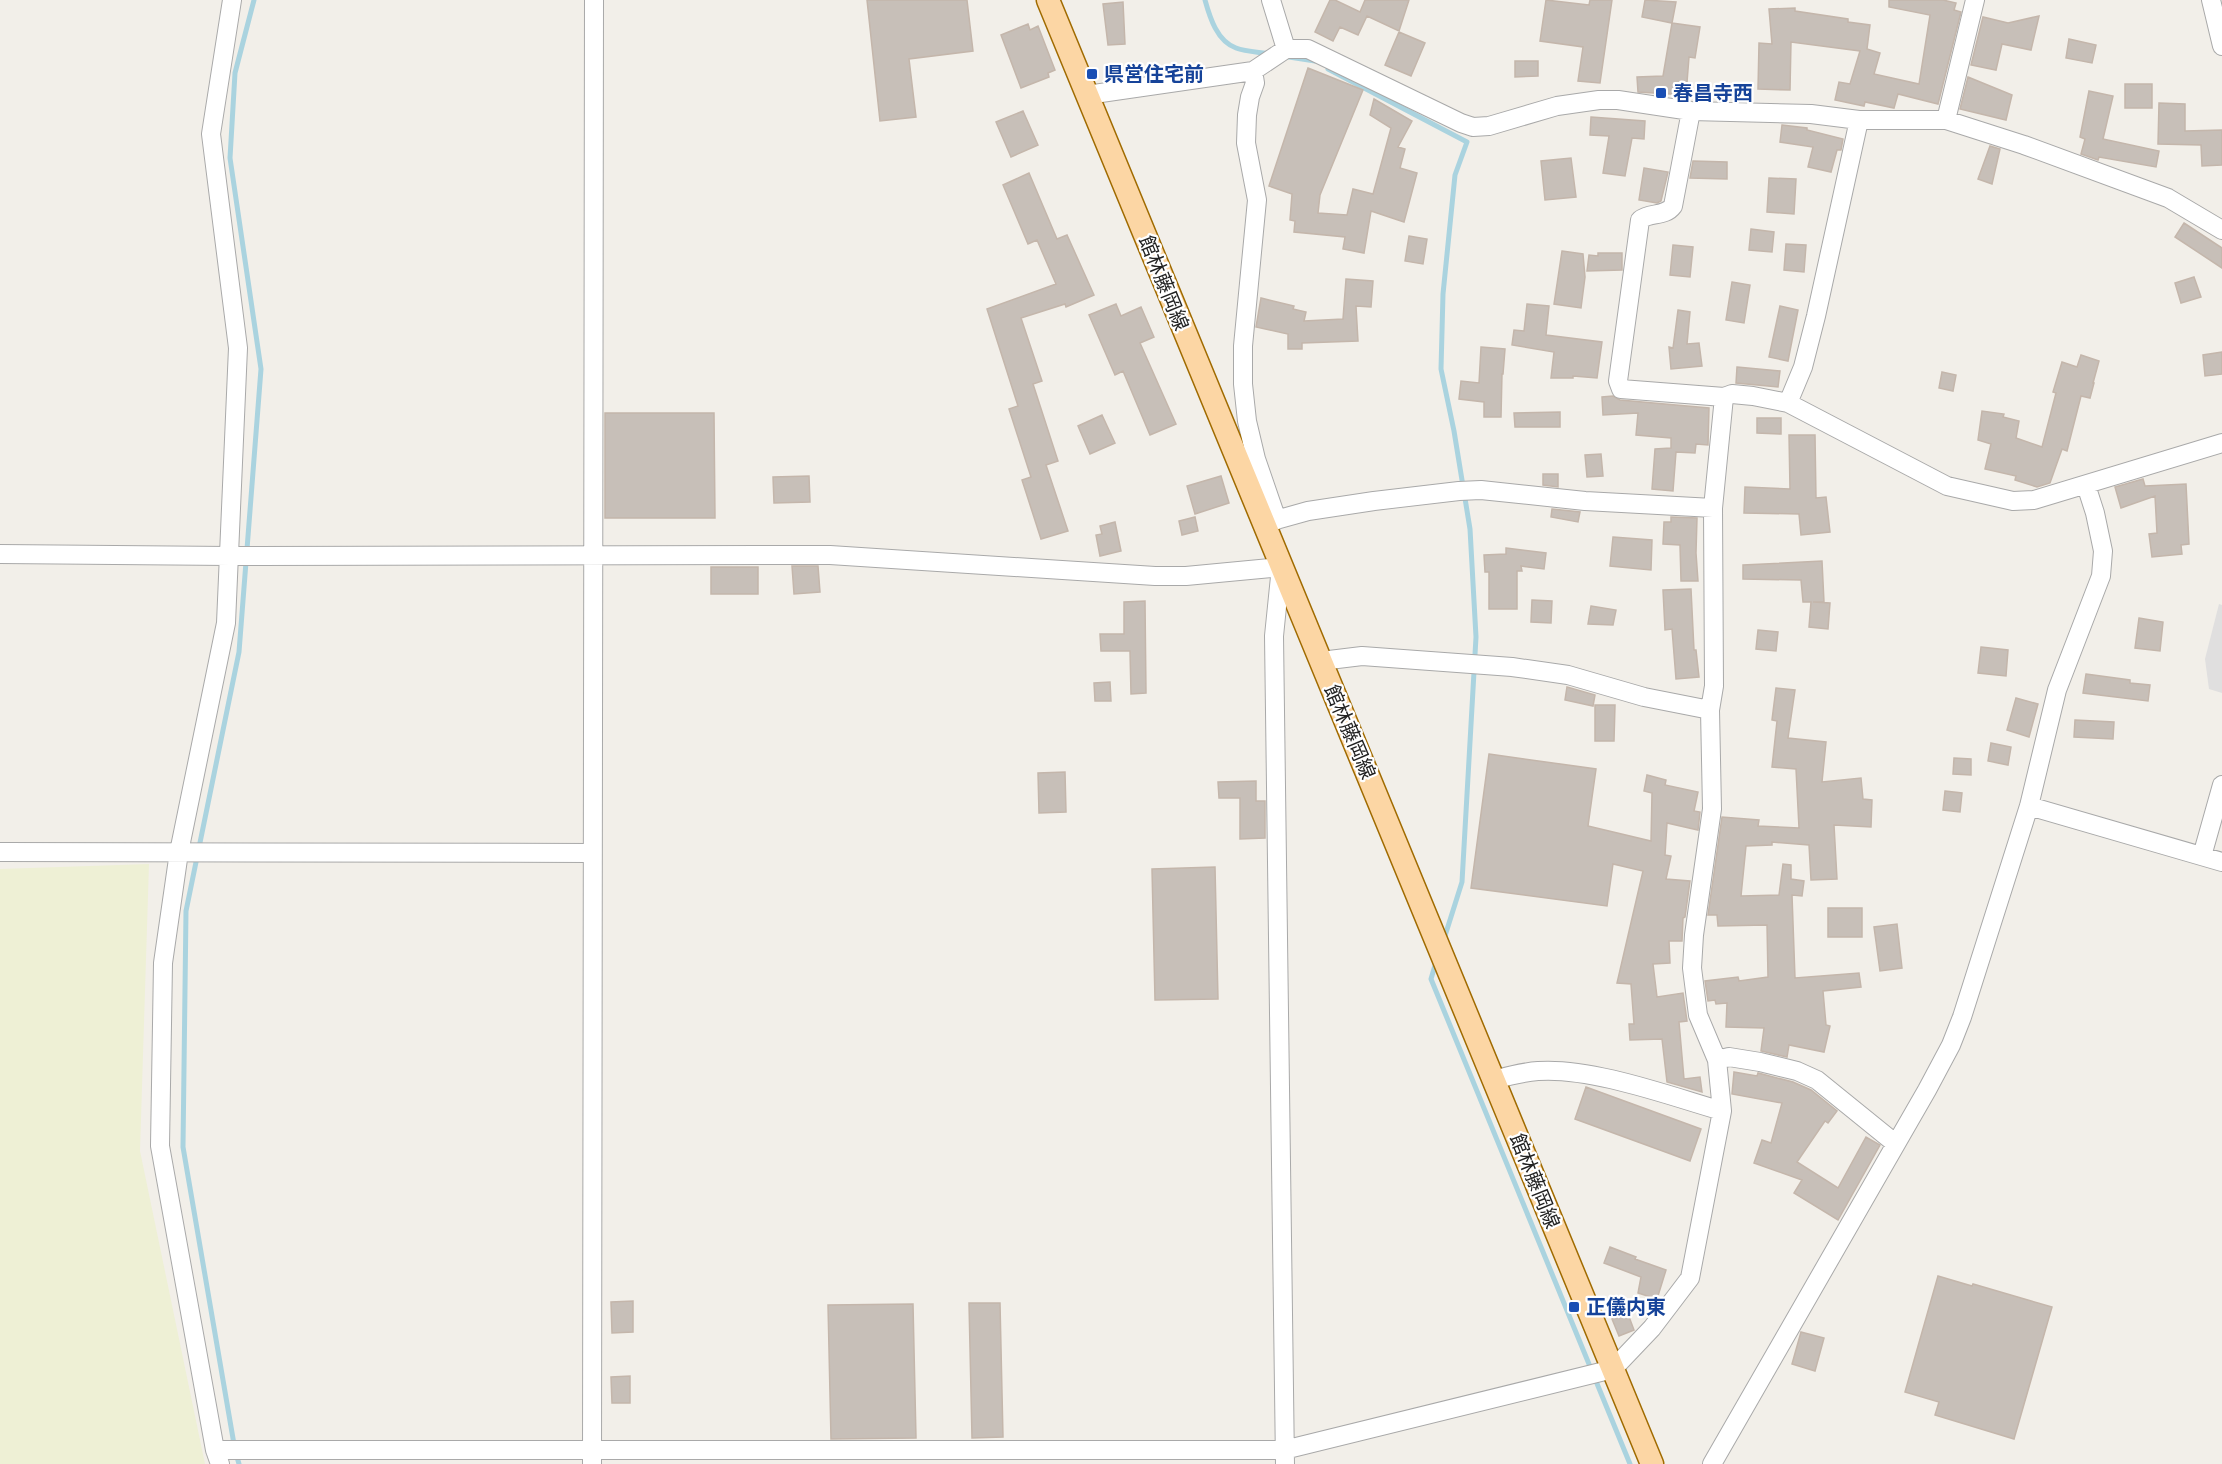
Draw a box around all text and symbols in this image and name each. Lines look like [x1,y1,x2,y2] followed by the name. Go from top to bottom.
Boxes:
[1104,60,1204,87] place label: 県営住宅前
[1085,67,1099,81] marker: 県営住宅前
[1673,79,1753,106] place label: 春昌寺西
[1654,86,1668,100] marker: 春昌寺西
[1133,231,1196,334] street label: 館林藤岡線
[1318,681,1382,783] street label: 館林藤岡線
[1504,1129,1567,1232] street label: 館林藤岡線
[1586,1293,1666,1320] place label: 正儀内東
[1567,1300,1581,1314] marker: 正儀内東

